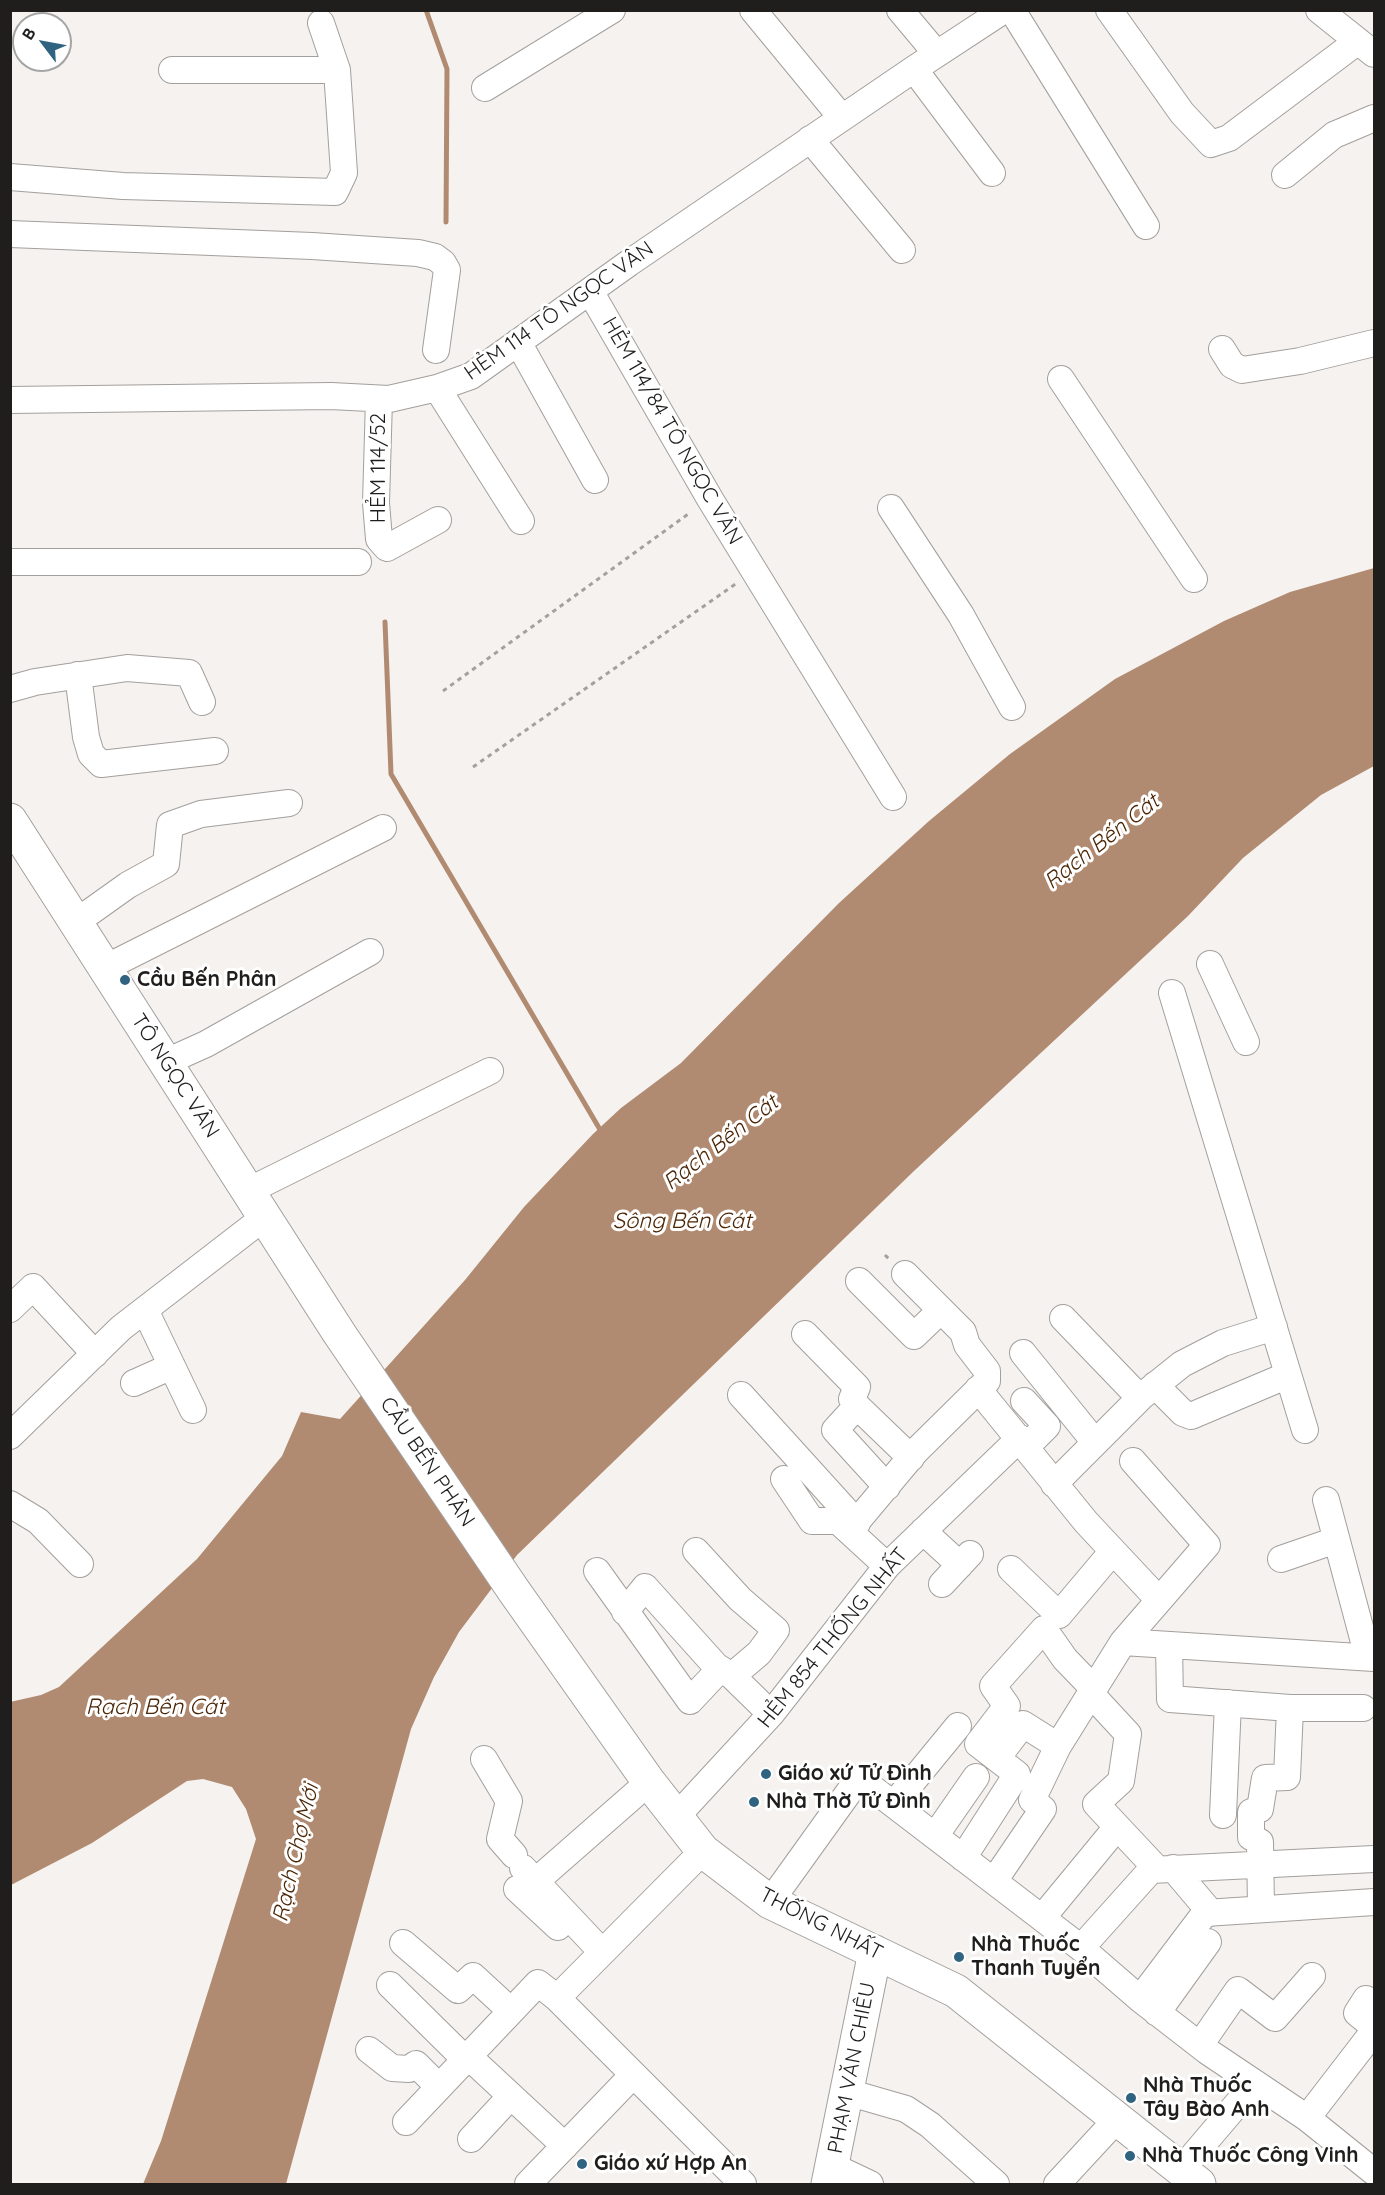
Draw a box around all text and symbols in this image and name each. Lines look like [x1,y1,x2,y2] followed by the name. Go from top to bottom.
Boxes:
[12,12,72,72] north arrow
[17,24,40,43] text: B
[460,236,658,386] street label: HẺM 114 TÔ NGỌC VÂN
[597,313,747,549] street label: HẺM 114/84 TÔ NGỌC VÂN
[366,413,392,523] street label: HẺM 114/52
[1039,789,1165,895] water label: Rạch Bến Cát
[137,967,277,993] place label: Cầu Bến Phân
[118,973,132,987] marker: Cầu Bến Phân
[126,1009,224,1143] street label: TÔ NGỌC VÂN
[658,1090,784,1196] water label: Rạch Bến Cát
[613,1208,751,1234] water label: Sông Bến Cát
[374,1392,480,1532] street label: CẦU BẾN PHÂN
[752,1543,914,1733] street label: HẺM 854 THỐNG NHẤT
[86,1694,224,1720] water label: Rạch Bến Cát
[778,1761,932,1787] place label: Giáo xứ Tử Đình
[759,1767,773,1781] marker: Giáo xứ Tử Đình
[267,1782,325,1924] water label: Rạch Chợ Mới
[766,1789,931,1815] place label: Nhà Thờ Tử Đình
[747,1795,761,1809] marker: Nhà Thờ Tử Đình
[755,1882,887,1966] street label: THỐNG NHẤT
[971,1932,1100,1982] place label: Nhà Thuốc Thanh Tuyển
[952,1950,966,1964] marker: Nhà Thuốc Thanh Tuyển
[823,1980,881,2156] street label: PHẠM VĂN CHIÊU
[1143,2073,1270,2123] place label: Nhà Thuốc Tây Bào Anh
[1124,2091,1138,2105] marker: Nhà Thuốc Tây Bào Anh
[1142,2143,1359,2169] place label: Nhà Thuốc Công Vinh
[1123,2149,1137,2163] marker: Nhà Thuốc Công Vinh
[594,2151,747,2177] place label: Giáo xứ Hợp An
[575,2157,589,2171] marker: Giáo xứ Hợp An

